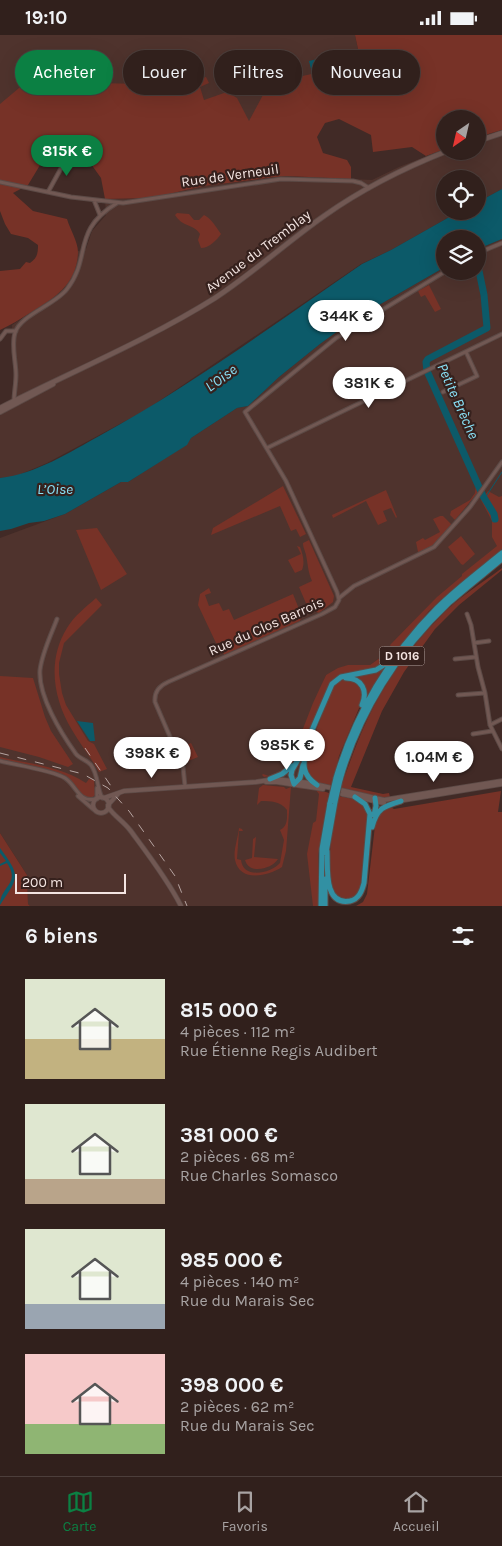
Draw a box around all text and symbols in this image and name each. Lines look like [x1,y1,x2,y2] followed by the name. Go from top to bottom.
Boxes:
[25,7,67,29] text: 19:10
[15,50,113,95] chip: Acheter
[123,50,204,95] chip: Louer
[214,50,302,95] chip: Filtres
[312,50,420,95] chip: Nouveau
[436,110,486,160] north arrow
[436,110,486,280] map controls
[26,135,108,177] pin: 815K €
[42,141,92,160] text: 815K €
[180,160,280,191] street label: Rue de Verneuil
[436,170,486,220] button: locate
[202,206,315,296] street label: Avenue du Tremblay
[436,230,486,280] button: layers
[305,299,387,342] pin: 344K €
[319,306,373,325] text: 344K €
[202,360,240,396] water label: L'Oise
[433,360,483,442] water label: Petite Brèche
[328,367,410,409] pin: 381K €
[344,373,394,392] text: 381K €
[37,480,73,498] water label: L’Oise
[206,593,326,659] street label: Rue du Clos Barrois
[380,647,424,665] road number: D 1016
[246,729,328,771] pin: 985K €
[260,735,314,754] text: 985K €
[111,737,193,779] pin: 398K €
[388,741,480,783] pin: 1.04M €
[125,743,179,762] text: 398K €
[406,747,462,766] text: 1.04M €
[15,871,126,894] scale bar
[22,874,63,891] text: 200 m
[449,922,477,950] icon: filters
[25,924,98,948] text: 6 biens
[180,998,277,1022] text: 815 000 €
[65,999,125,1059] icon: home
[180,1022,295,1041] text: 4 pièces · 112 m²
[180,1041,377,1060] text: Rue Étienne Regis Audibert
[180,1123,278,1147] text: 381 000 €
[65,1124,125,1184] icon: home
[180,1147,295,1166] text: 2 pièces · 68 m²
[180,1166,338,1185] text: Rue Charles Somasco
[180,1248,282,1272] text: 985 000 €
[65,1249,125,1309] icon: home
[180,1272,299,1291] text: 4 pièces · 140 m²
[180,1291,315,1310] text: Rue du Marais Sec
[180,1373,283,1397] text: 398 000 €
[65,1374,125,1434] icon: home
[180,1397,294,1416] text: 2 pièces · 62 m²
[180,1416,315,1435] text: Rue du Marais Sec
[63,1488,96,1535] tab: Carte
[222,1488,268,1535] tab: Favoris
[393,1488,439,1535] tab: Accueil

